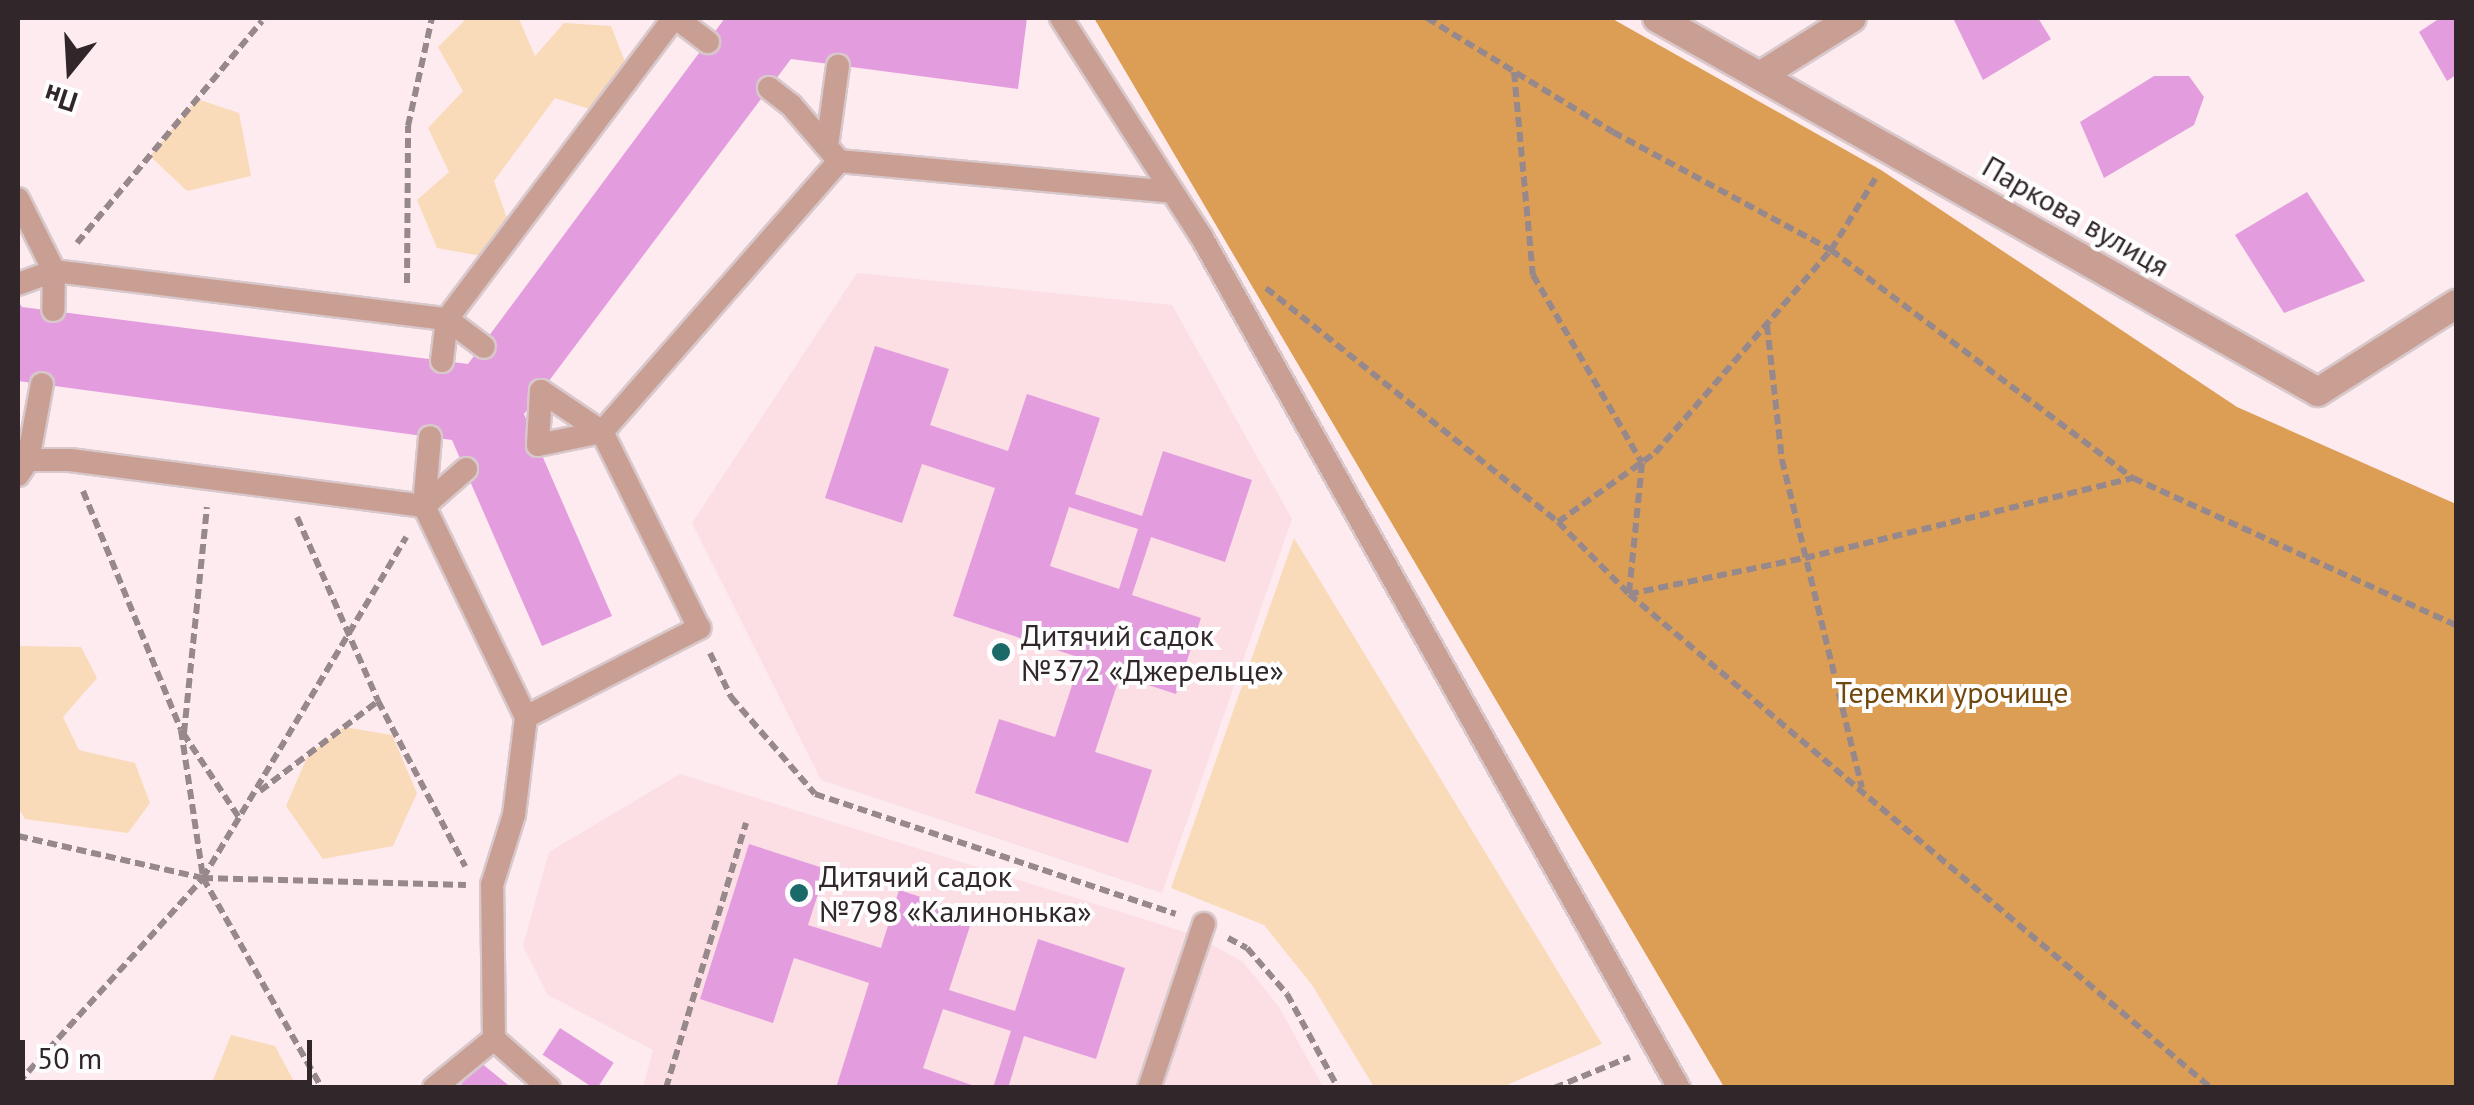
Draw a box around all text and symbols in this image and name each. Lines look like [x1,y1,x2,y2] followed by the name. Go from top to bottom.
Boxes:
[20,20,120,120] north arrow
[39,76,82,122] text: Пн
[1976,148,2176,284] street label: Паркова вулиця
[1021,617,1284,688] place label: Дитячий садок №372 «Джерельце»
[990,641,1012,663] marker: Дитячий садок №372 «Джерельце»
[1836,674,2068,710] park label: Теремки урочище
[819,858,1092,928] place label: Дитячий садок №798 «Калинонька»
[788,882,810,904] marker: Дитячий садок №798 «Калинонька»
[25,1020,318,1082] scale bar
[37,1038,102,1077] text: 50 m

